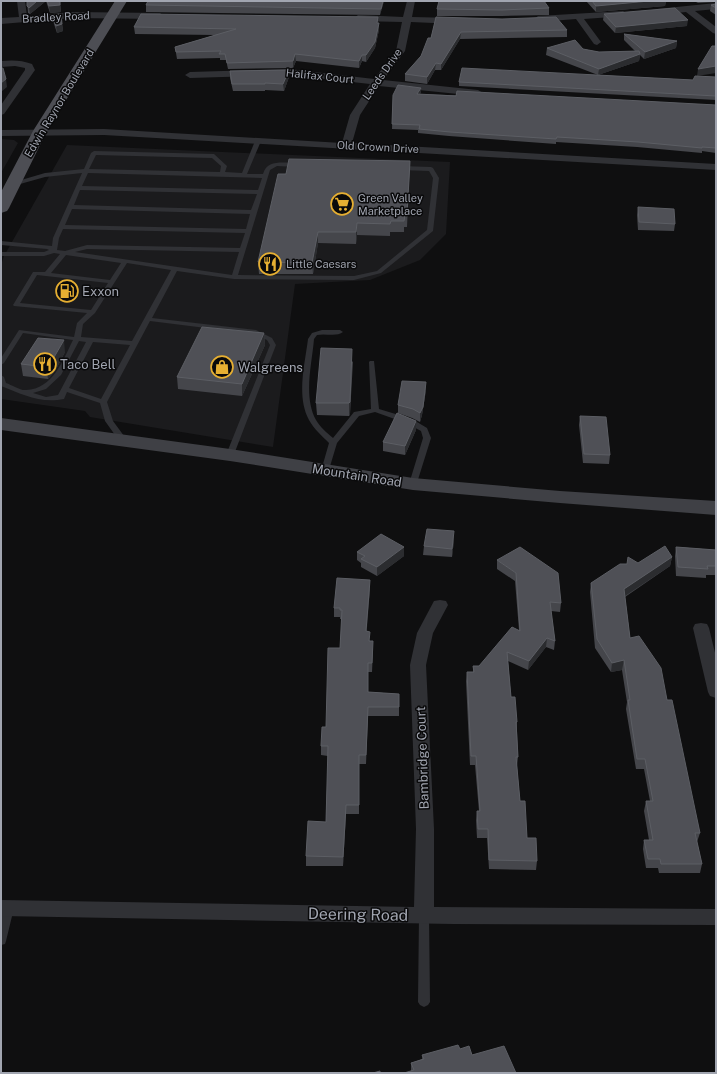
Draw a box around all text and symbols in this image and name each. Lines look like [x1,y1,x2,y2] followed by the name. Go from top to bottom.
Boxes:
[22,9,90,25] street label: Bradley Road
[360,46,404,102] street label: Leeds Drive
[22,47,96,159] street label: Edwin Raynor Boulevard
[285,66,355,86] street label: Halifax Court
[337,139,419,155] street label: Old Crown Drive
[329,191,355,217] supermarket icon: Green Valley Marketplace
[358,192,423,217] place label: Green Valley Marketplace
[257,251,283,277] restaurant icon: Little Caesars
[286,258,357,270] place label: Little Caesars
[54,278,80,304] fuel station icon: Exxon
[82,284,119,299] place label: Exxon
[32,351,58,377] restaurant icon: Taco Bell
[209,354,235,380] shop icon: Walgreens
[60,357,115,372] place label: Taco Bell
[238,360,303,375] place label: Walgreens
[311,461,403,490] street label: Mountain Road
[413,706,432,810] street label: Bambridge Court
[308,904,408,925] street label: Deering Road

